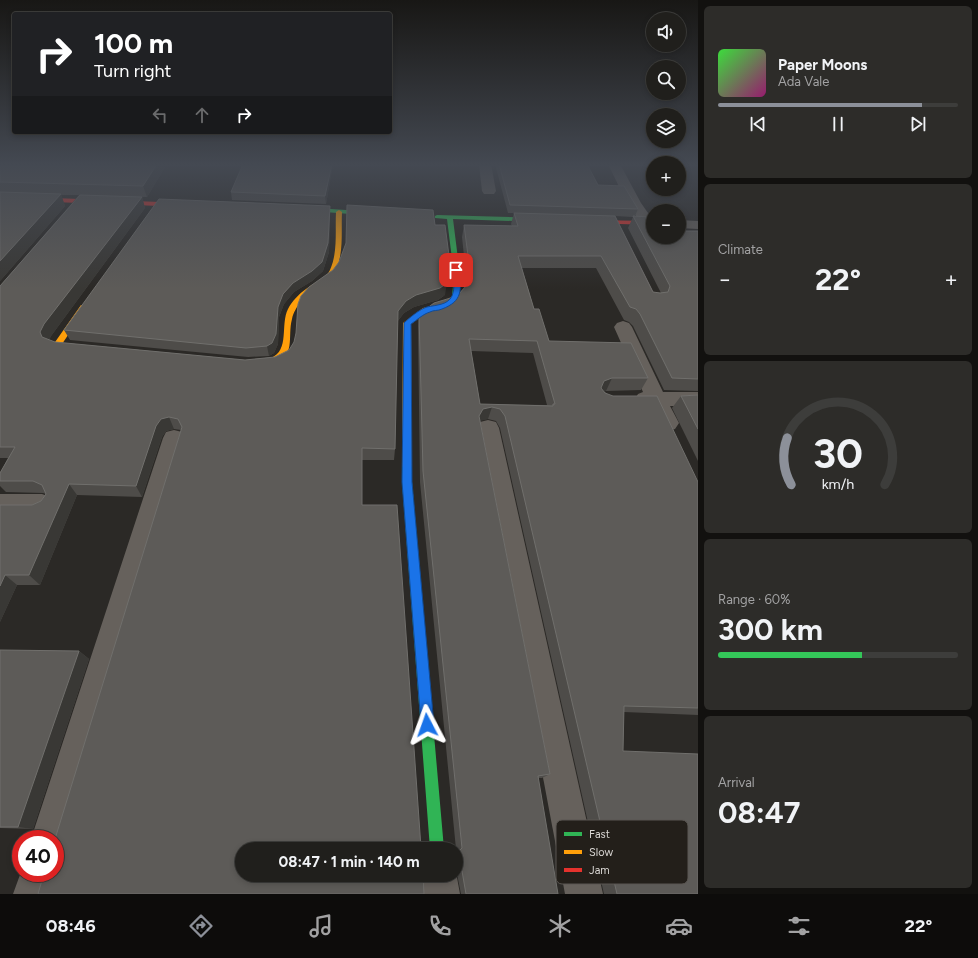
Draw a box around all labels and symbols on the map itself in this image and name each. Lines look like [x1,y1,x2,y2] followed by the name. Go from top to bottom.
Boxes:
[439,253,473,287] pin
[406,704,448,746] position arrow
[556,820,688,884] legend
[589,828,610,841] text: Fast
[12,830,64,882] speed limit sign: 40
[589,846,613,859] text: Slow
[589,864,610,877] text: Jam

